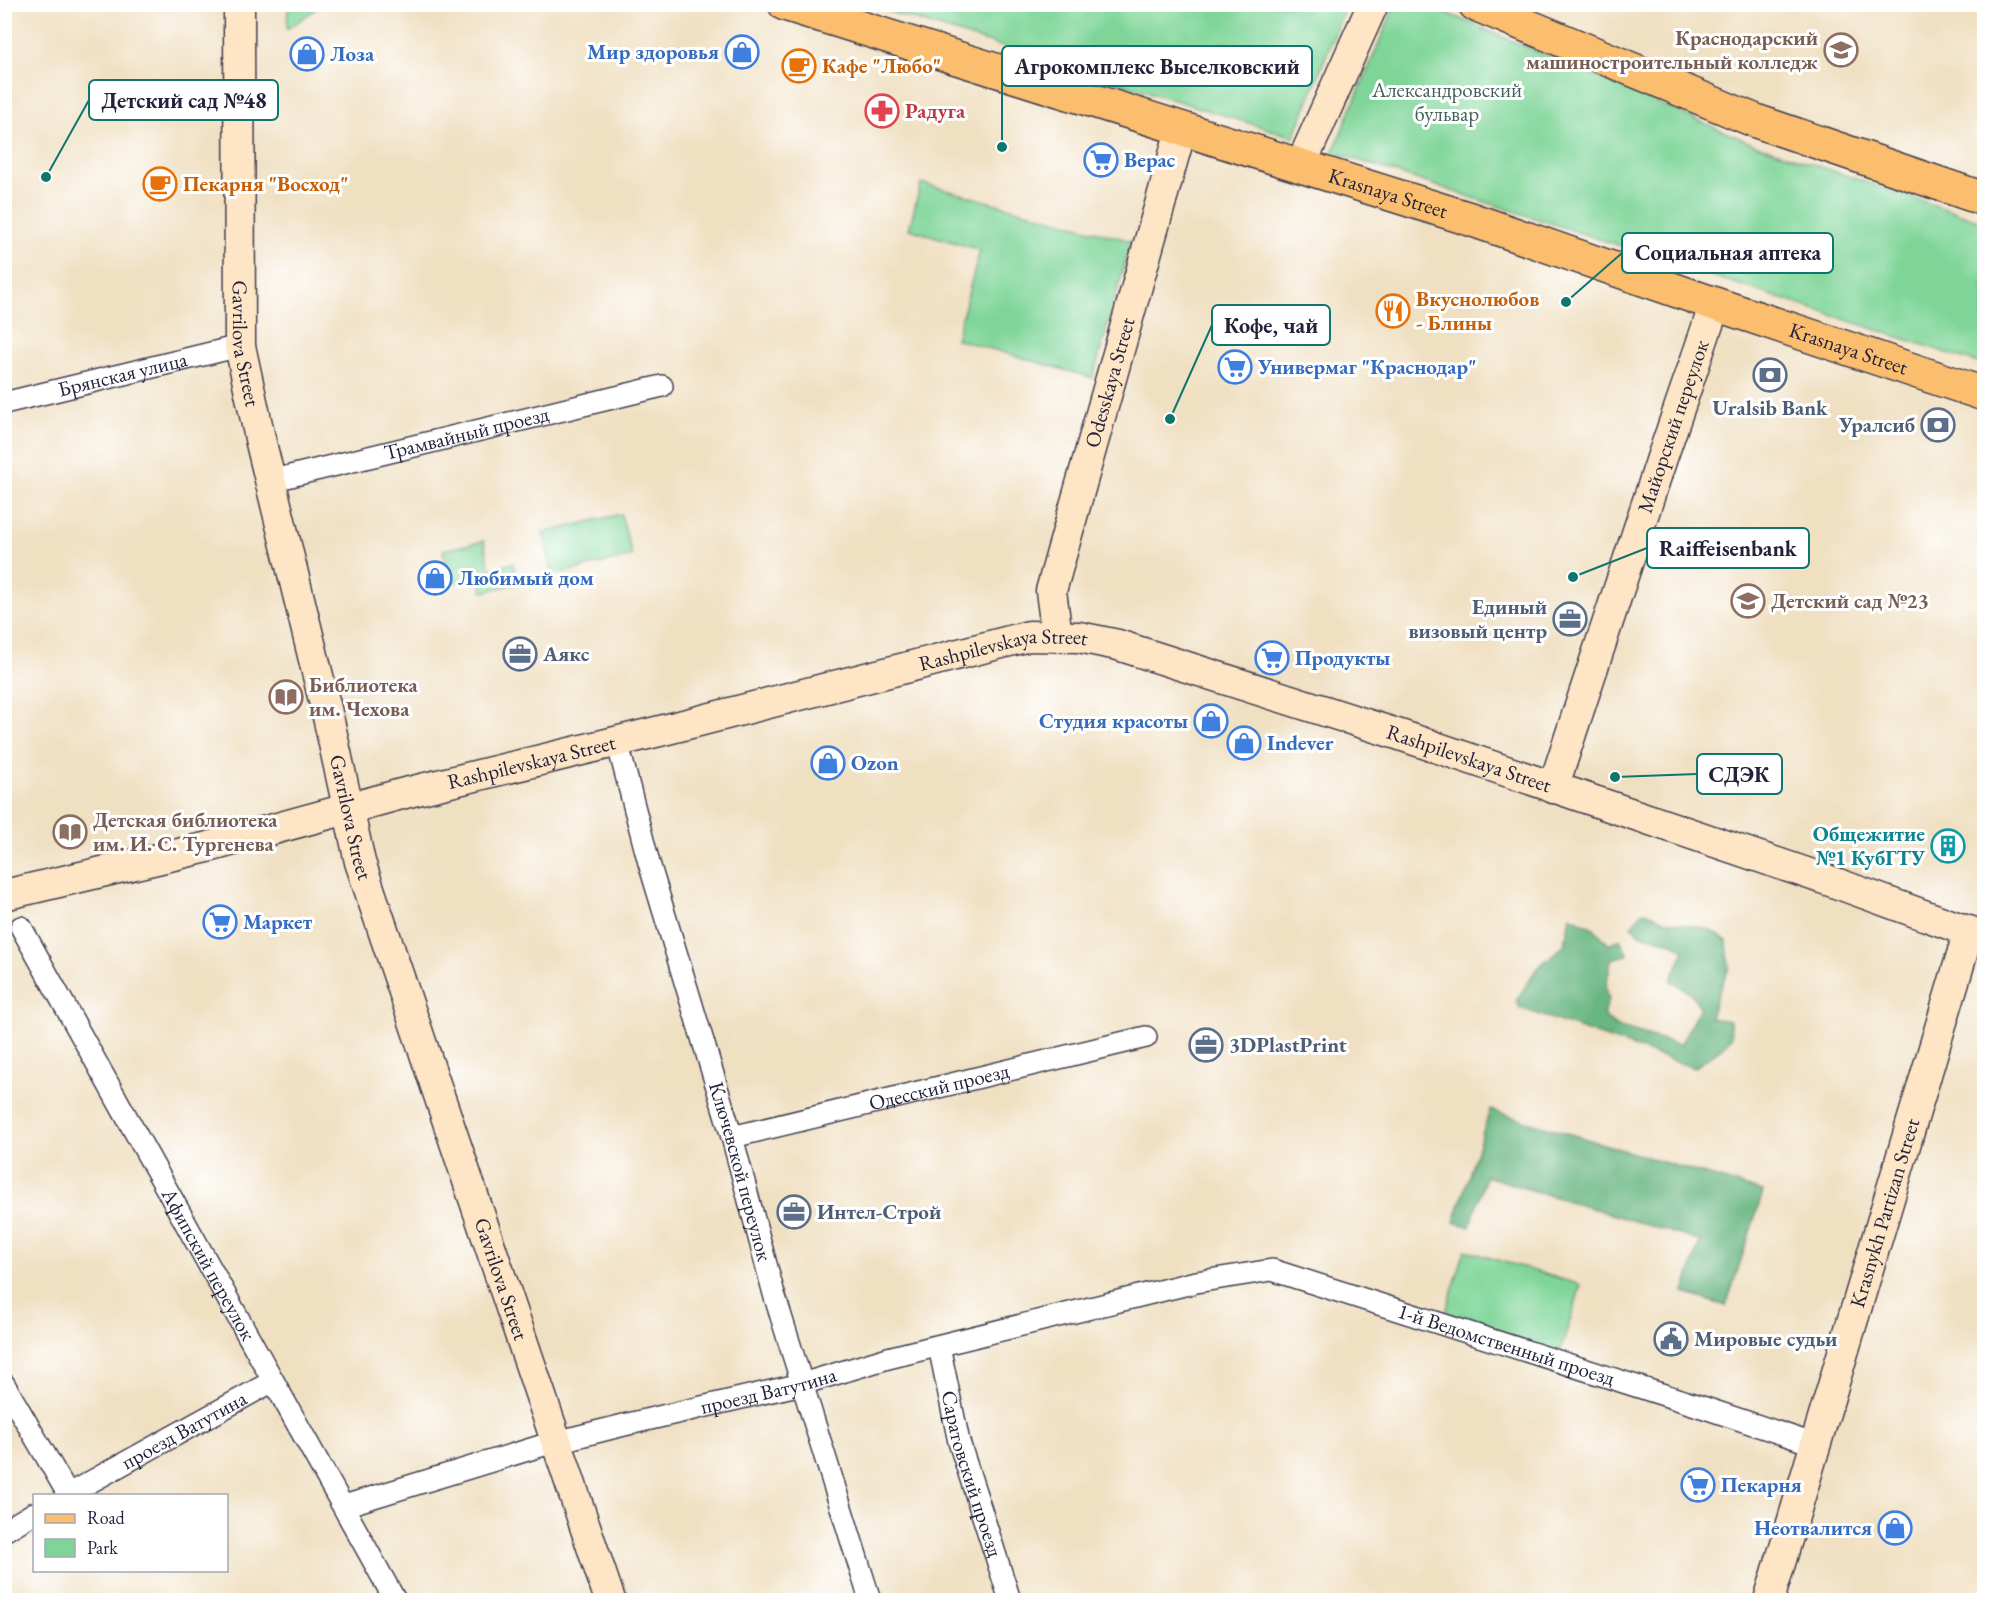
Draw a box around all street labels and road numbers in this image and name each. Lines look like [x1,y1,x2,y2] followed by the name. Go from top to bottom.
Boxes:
[1325,161,1451,224] street label: Krasnaya Street
[227,280,267,409] street label: Gavrilova Street
[1078,314,1141,451] street label: Odesskaya Street
[1786,316,1912,381] street label: Krasnaya Street
[1631,336,1715,516] street label: Майорский переулок
[55,345,191,403] street label: Брянская улица
[381,400,552,466] street label: Трамвайный проезд
[916,622,1091,677] street label: Rashpilevskaya Street
[1384,718,1555,799] street label: Rashpilevskaya Street
[445,728,619,795] street label: Rashpilevskaya Street
[324,752,379,884] street label: Gavrilova Street
[866,1056,1012,1116] street label: Одесский проезд
[703,1078,779,1264] street label: Ключевской переулок
[1843,1114,1925,1311] street label: Krasnykh Partizan Street
[155,1182,262,1345] street label: Афипский переулок
[468,1214,535,1344] street label: Gavrilova Street
[1394,1297,1619,1392] street label: 1-й Ведомственный проезд
[698,1360,840,1420] street label: проезд Ватутина
[116,1384,252,1475] street label: проезд Ватутина
[936,1388,1009,1561] street label: Саратовский проезд

